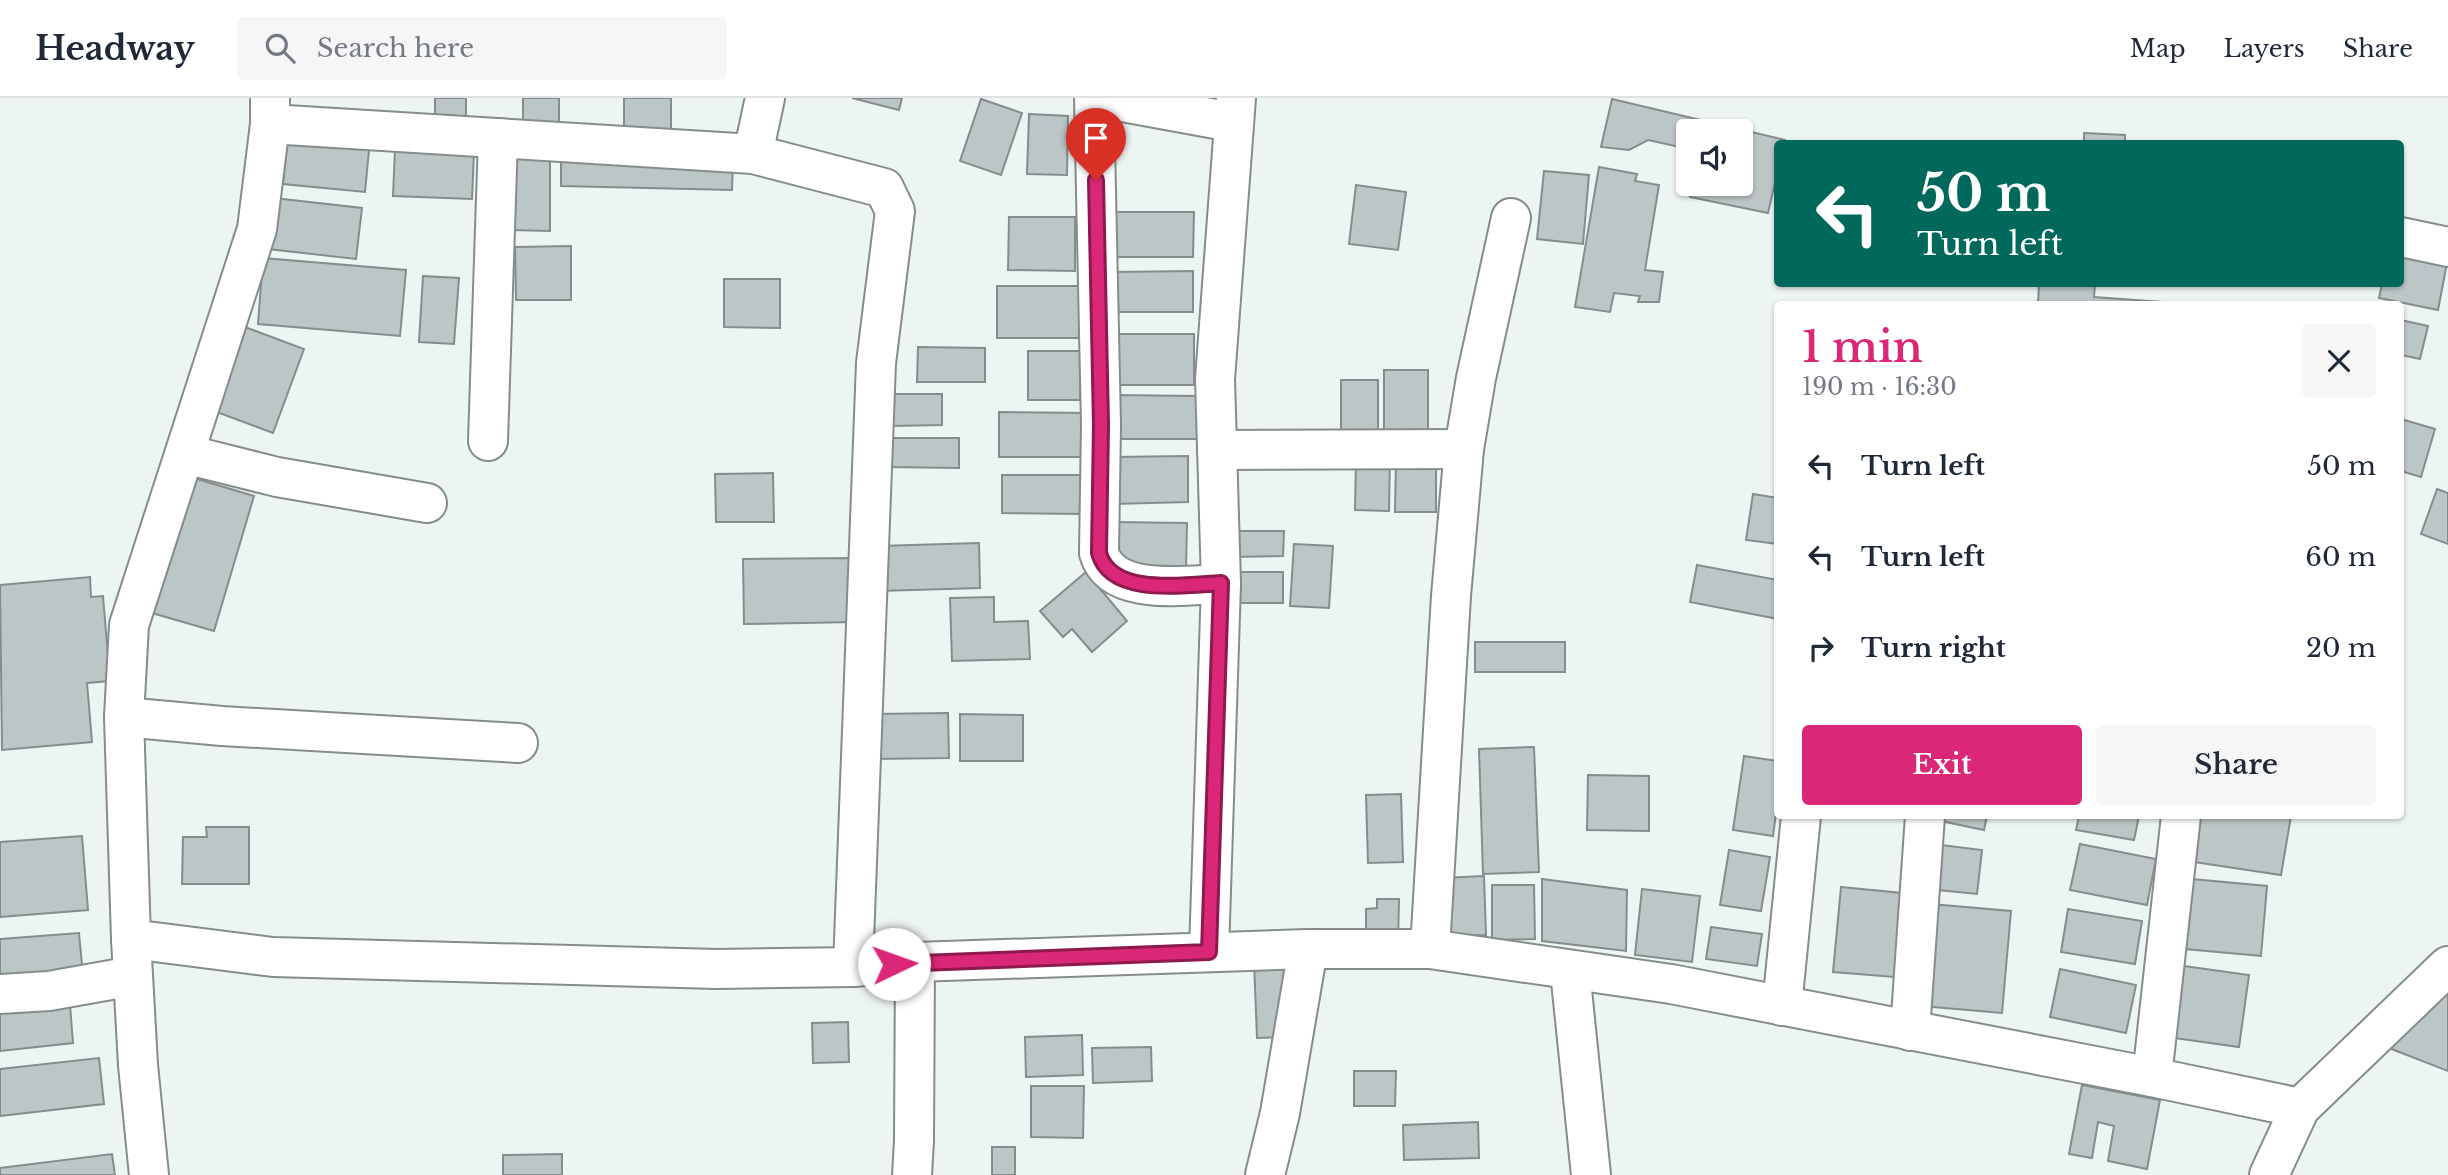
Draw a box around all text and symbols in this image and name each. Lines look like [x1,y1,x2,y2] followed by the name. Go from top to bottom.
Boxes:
[237,17,727,80] search box
[35,28,195,69] text: Headway
[261,29,299,67] icon: search
[317,32,474,64] text: Search here
[2130,34,2186,63] text: Map
[2224,34,2305,63] text: Layers
[2343,34,2413,63] text: Share
[1066,108,1126,180] pin
[1077,119,1115,157] icon: arrive
[1676,119,1753,196] map controls
[1676,119,1753,196] button: sound
[1917,163,2050,224] text: 50 m
[1802,168,1893,259] icon: left
[1917,224,2063,264] text: Turn left
[1802,321,1923,373] text: 1 min
[2302,324,2376,398] button: close
[1802,373,1957,401] text: 190 m · 16:30
[1802,447,1840,485] icon: left
[1861,450,1985,482] text: Turn left
[2307,450,2376,482] text: 50 m
[1802,538,1840,576] icon: left
[1861,541,1985,573] text: Turn left
[2305,541,2376,573] text: 60 m
[1802,629,1840,667] icon: right
[1861,632,2006,664] text: Turn right
[2306,632,2376,664] text: 20 m
[1802,725,2082,805] button: Exit
[2096,725,2376,805] button: Share
[857,927,931,1001] position arrow

